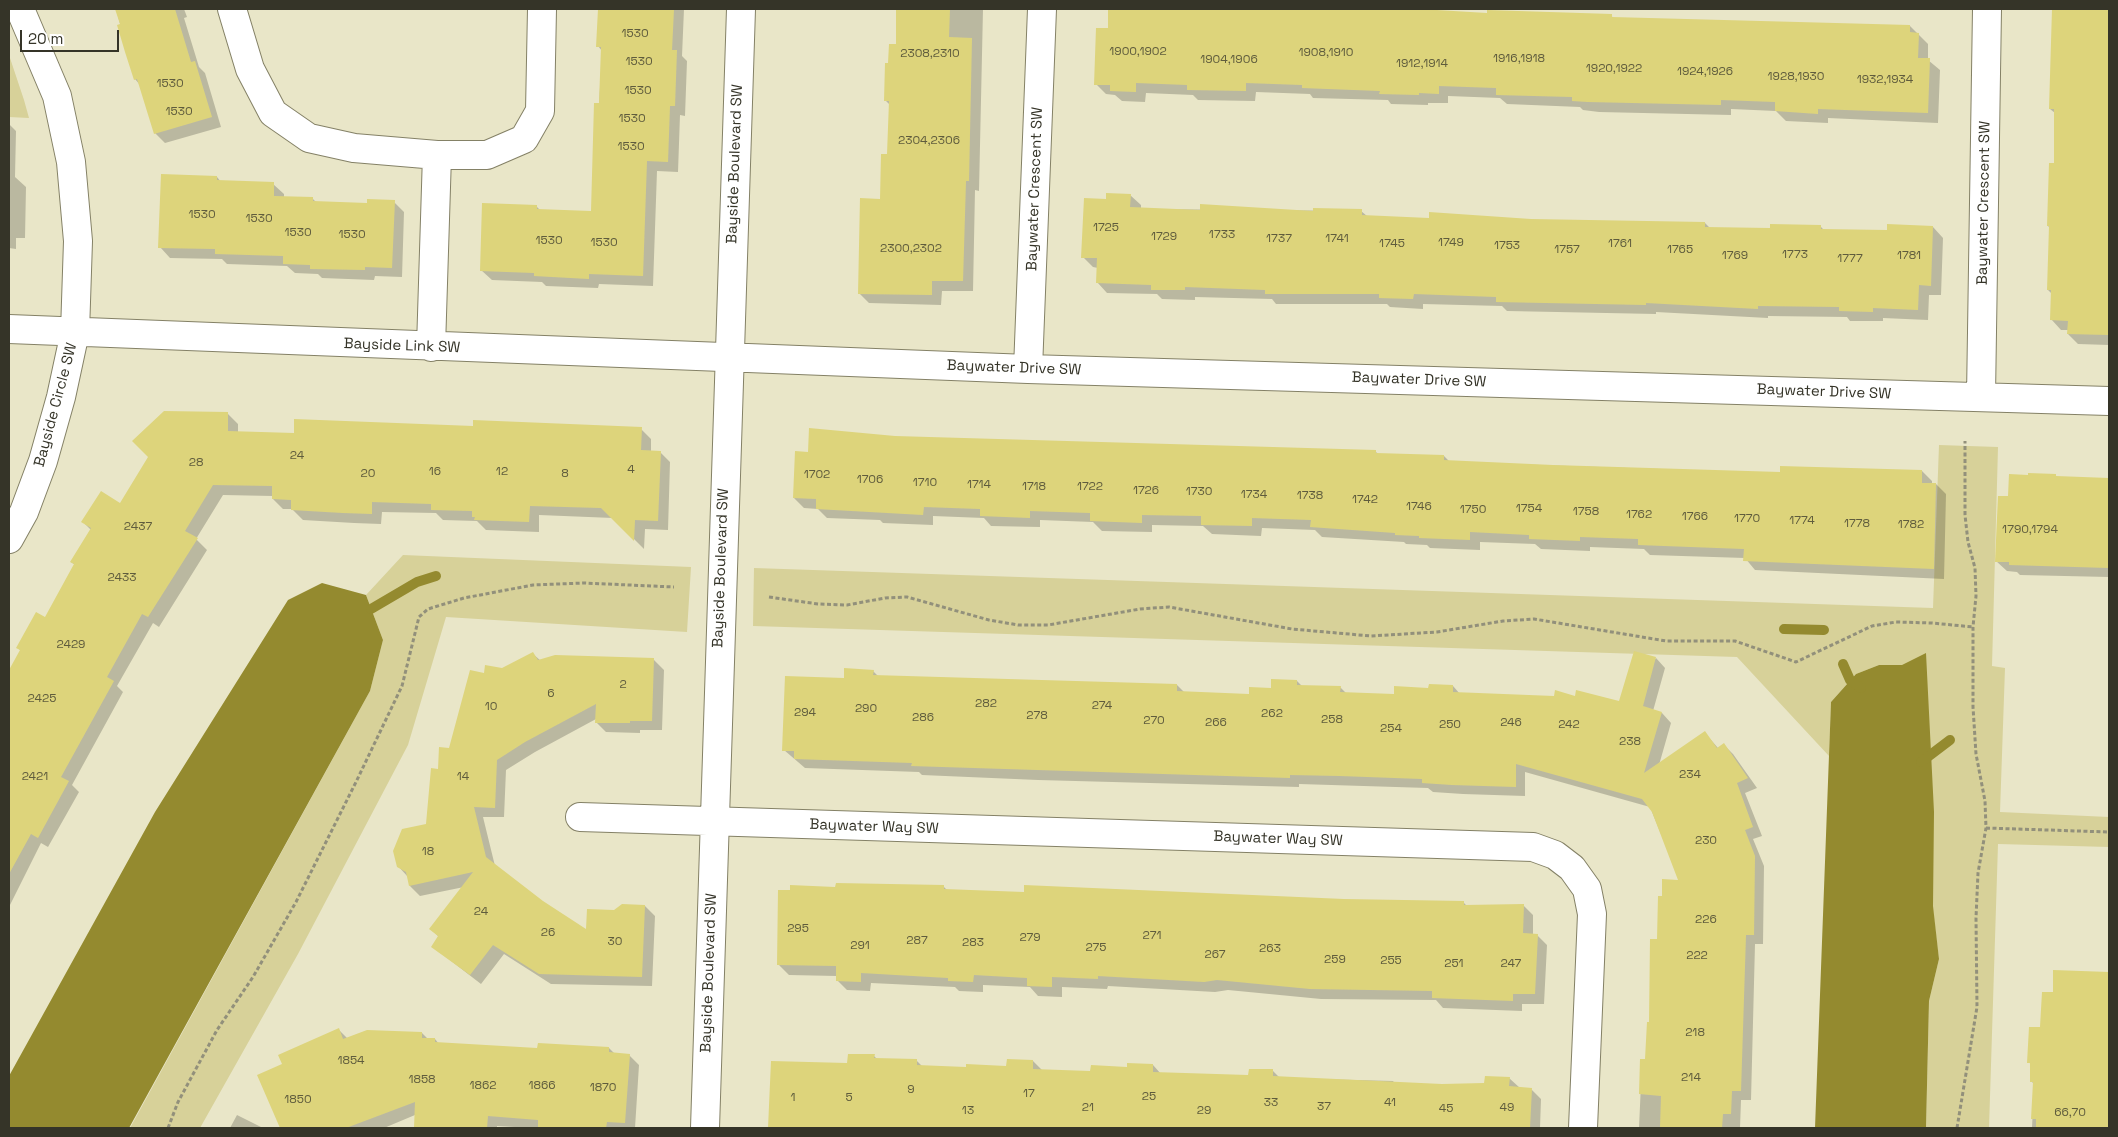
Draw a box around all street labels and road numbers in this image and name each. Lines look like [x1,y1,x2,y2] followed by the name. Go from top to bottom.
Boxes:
[723,84,747,244] street label: Bayside Boulevard SW
[1023,107,1047,271] street label: Baywater Crescent SW
[1974,121,1994,285] street label: Baywater Crescent SW
[343,335,461,357] street label: Bayside Link SW
[31,341,81,469] street label: Bayside Circle SW
[946,357,1082,379] street label: Baywater Drive SW
[1351,369,1487,391] street label: Baywater Drive SW
[1756,381,1892,403] street label: Baywater Drive SW
[709,488,733,648] street label: Bayside Boulevard SW
[809,816,939,838] street label: Baywater Way SW
[1213,828,1343,850] street label: Baywater Way SW
[697,893,721,1053] street label: Bayside Boulevard SW

